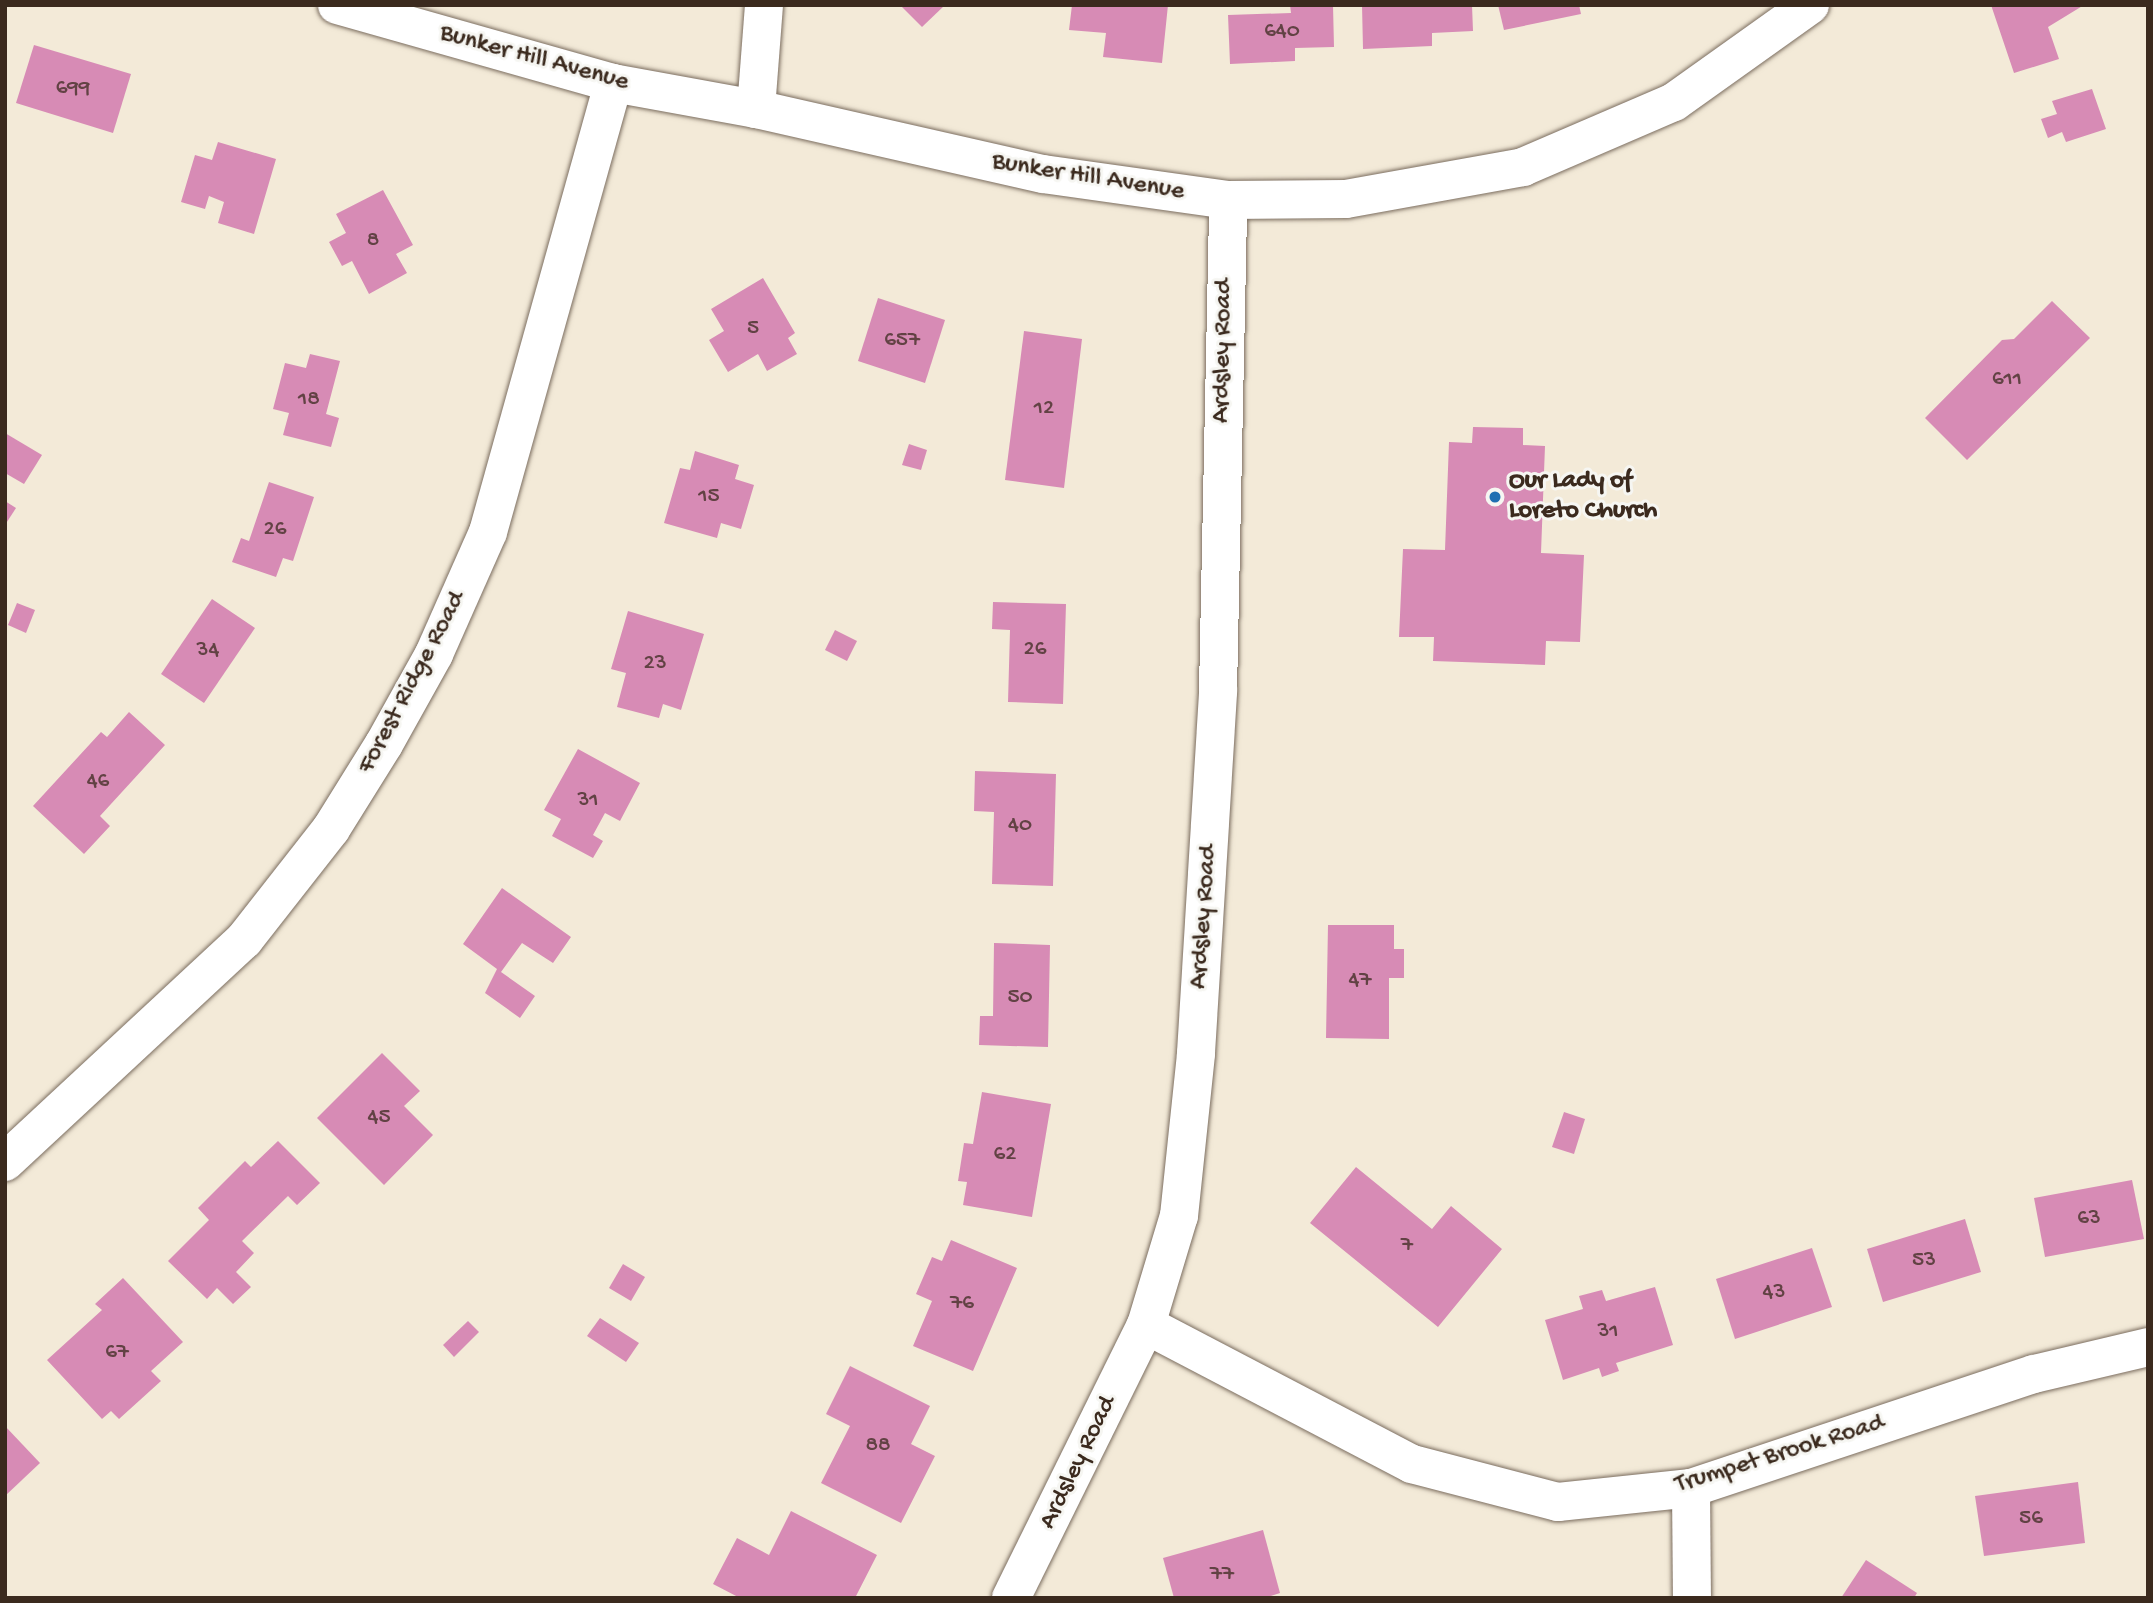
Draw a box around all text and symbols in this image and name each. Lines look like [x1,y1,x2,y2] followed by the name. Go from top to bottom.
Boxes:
[1264,18,1300,46] house number: 640
[436,19,632,99] street label: Bunker Hill Avenue
[56,75,90,103] house number: 699
[990,147,1186,209] street label: Bunker Hill Avenue
[367,227,379,255] house number: 8
[1207,279,1241,423] street label: Ardsley Road
[747,315,759,343] house number: 5
[884,327,920,355] house number: 657
[1992,366,2022,394] house number: 611
[298,386,320,414] house number: 18
[1034,395,1054,423] house number: 12
[1509,466,1657,528] place label: Our Lady of Loreto Church
[698,483,720,511] house number: 15
[1487,489,1503,505] marker: Our Lady of Loreto Church
[264,516,286,544] house number: 26
[352,587,474,779] street label: Forest Ridge Road
[1024,636,1046,664] house number: 26
[197,637,219,665] house number: 34
[643,650,667,678] house number: 23
[87,768,109,796] house number: 46
[577,787,599,815] house number: 31
[1008,812,1032,840] house number: 40
[1184,844,1226,990] street label: Ardsley Road
[1349,967,1371,995] house number: 47
[1007,984,1033,1012] house number: 50
[368,1104,390,1132] house number: 45
[994,1141,1016,1169] house number: 62
[2077,1205,2101,1233] house number: 63
[1401,1232,1413,1260] house number: 7
[1912,1247,1936,1275] house number: 53
[1763,1279,1785,1307] house number: 43
[950,1290,974,1318] house number: 76
[1597,1318,1619,1346] house number: 31
[105,1339,129,1367] house number: 67
[1033,1391,1125,1535] street label: Ardsley Road
[1672,1408,1888,1502] street label: Trumpet Brook Road
[865,1432,891,1460] house number: 88
[2019,1505,2043,1533] house number: 56
[1210,1561,1234,1589] house number: 77

